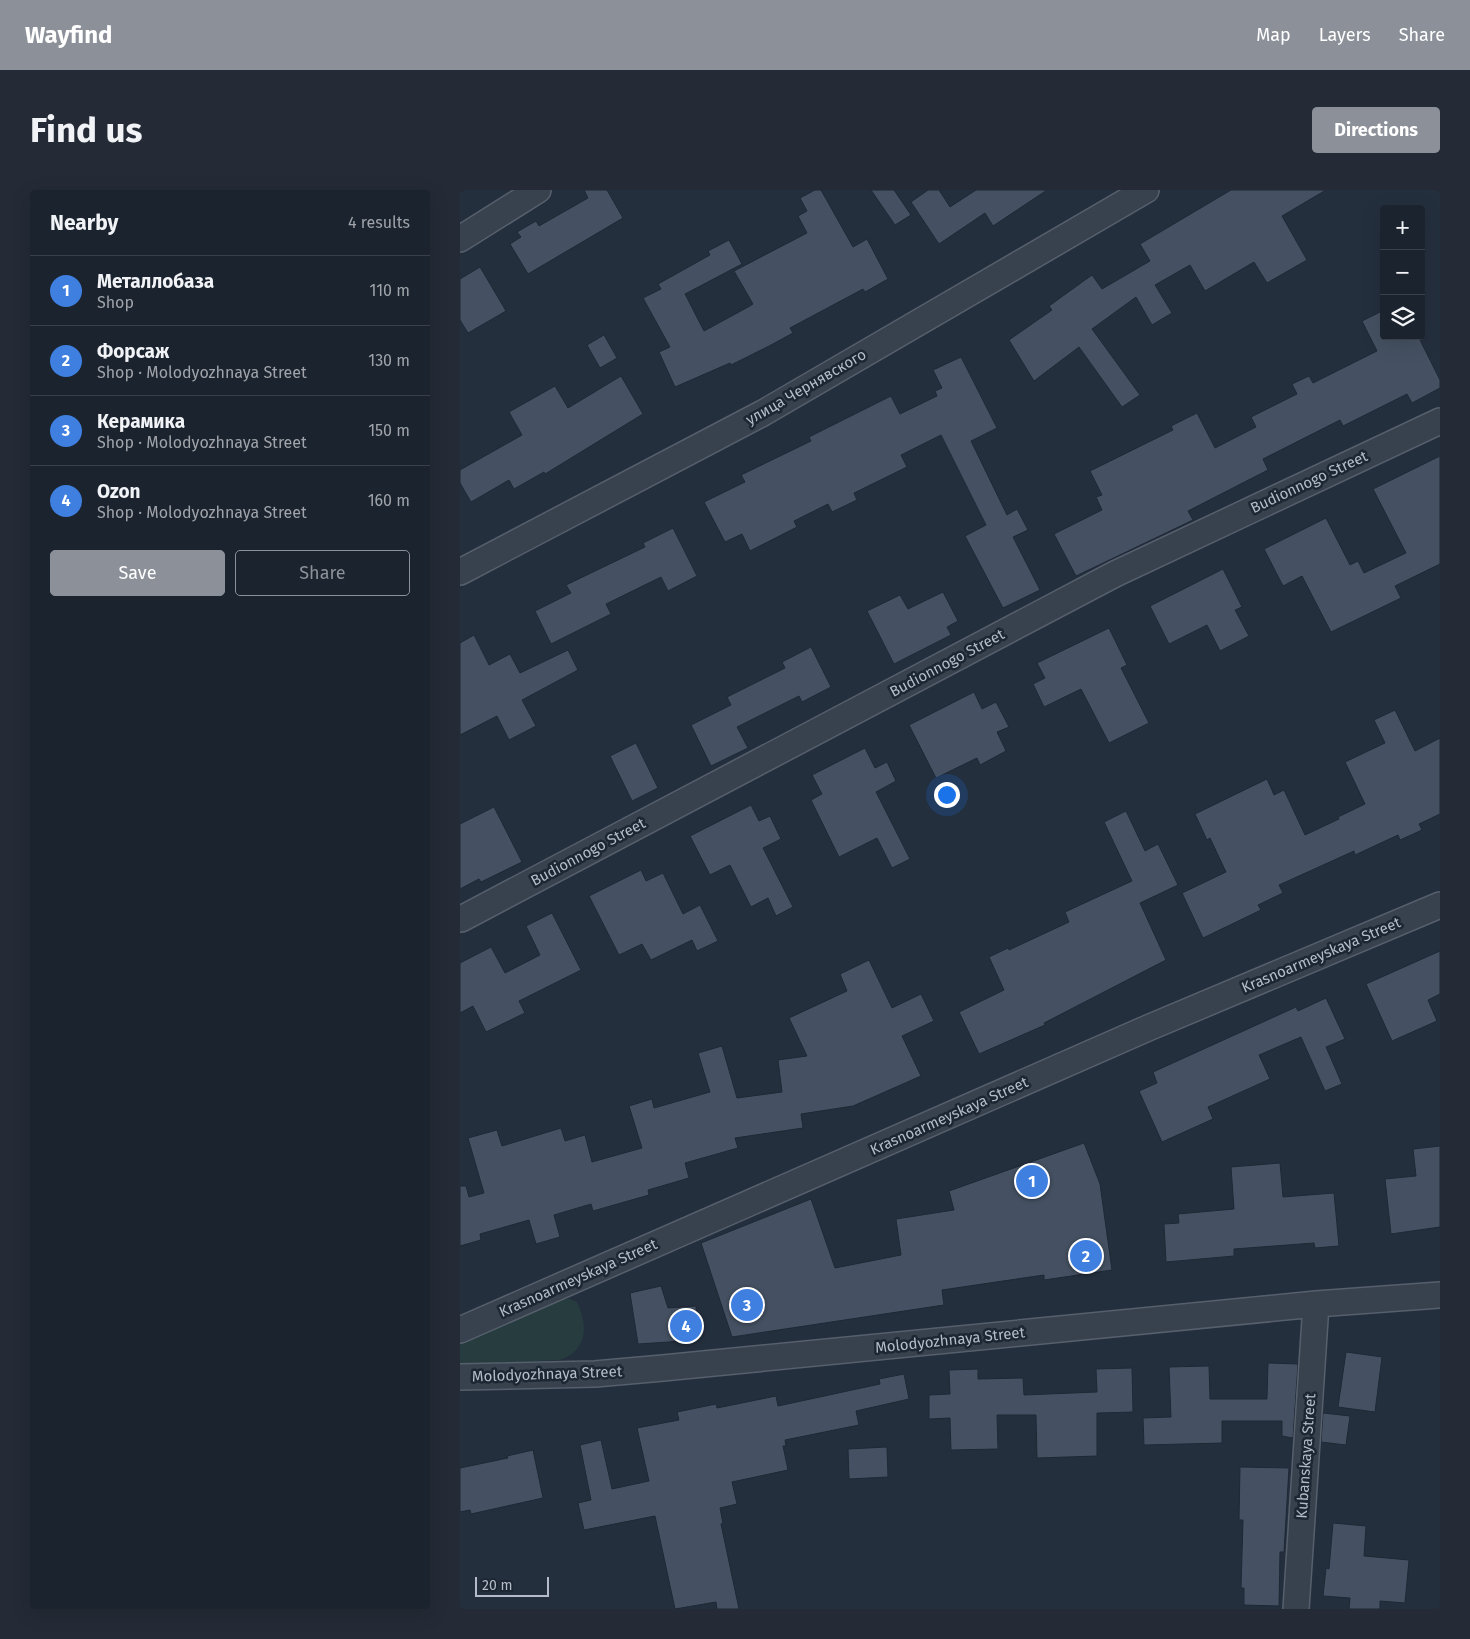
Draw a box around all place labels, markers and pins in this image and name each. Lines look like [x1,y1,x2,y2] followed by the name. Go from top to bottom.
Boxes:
[1016,1162,1048,1200] pin: 1
[1070,1237,1102,1275] pin: 2
[731,1286,763,1324] pin: 3
[670,1307,702,1345] pin: 4

